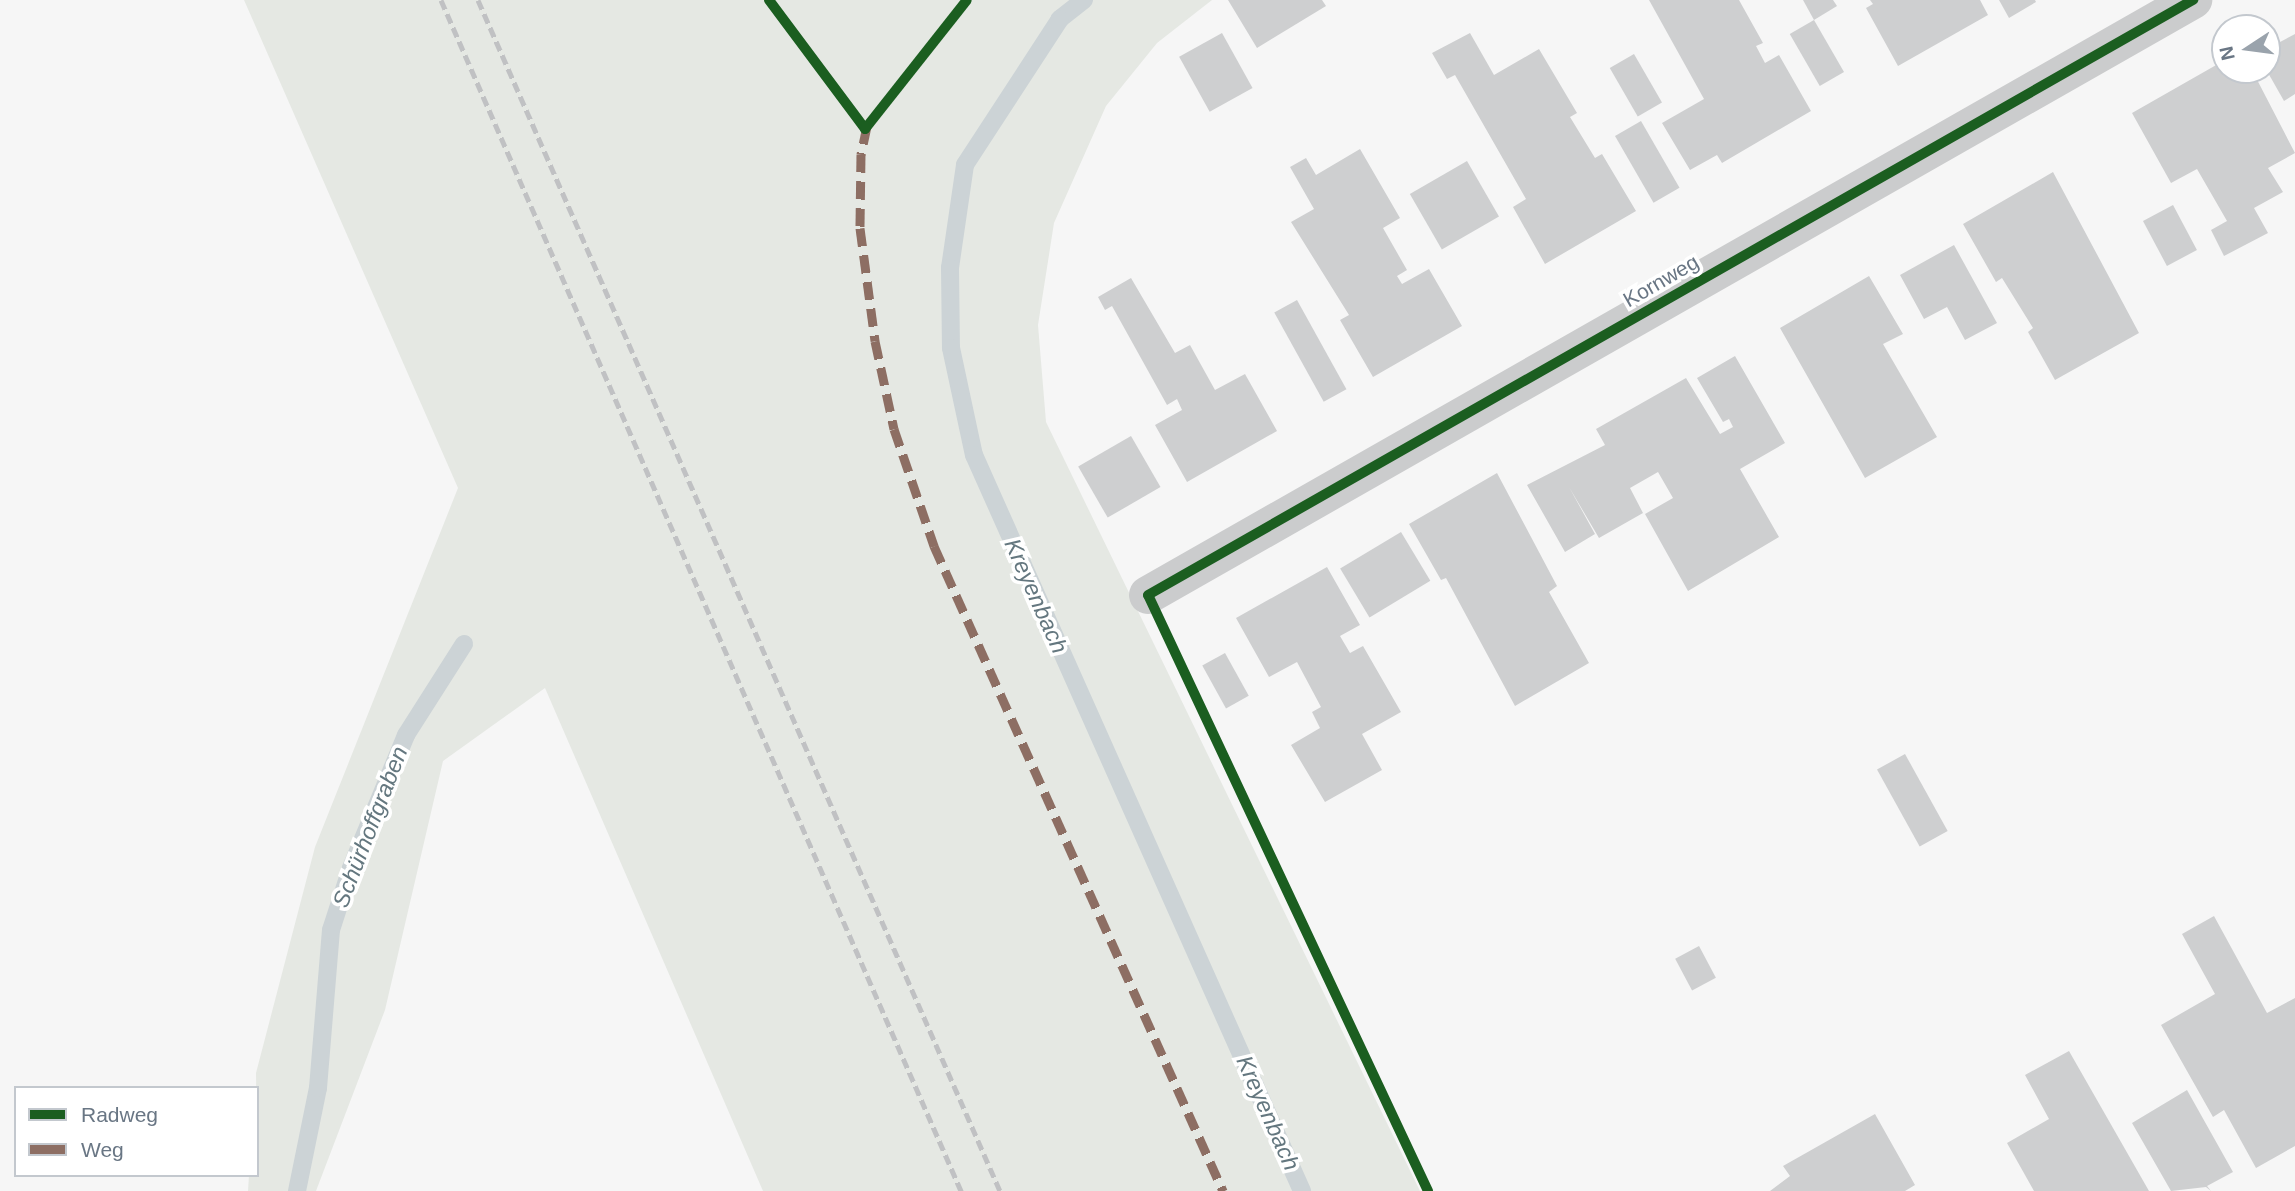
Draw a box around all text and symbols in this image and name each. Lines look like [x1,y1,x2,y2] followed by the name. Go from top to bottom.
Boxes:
[2211,14,2281,84] north arrow
[2215,44,2239,62] text: N
[1619,249,1703,313] street label: Kornweg
[998,534,1074,658] water label: Kreyenbach
[327,743,413,911] water label: Schürhoffgraben
[1230,1051,1306,1175] water label: Kreyenbach
[14,1086,259,1177] legend
[81,1103,158,1126] text: Radweg
[81,1138,124,1161] text: Weg

